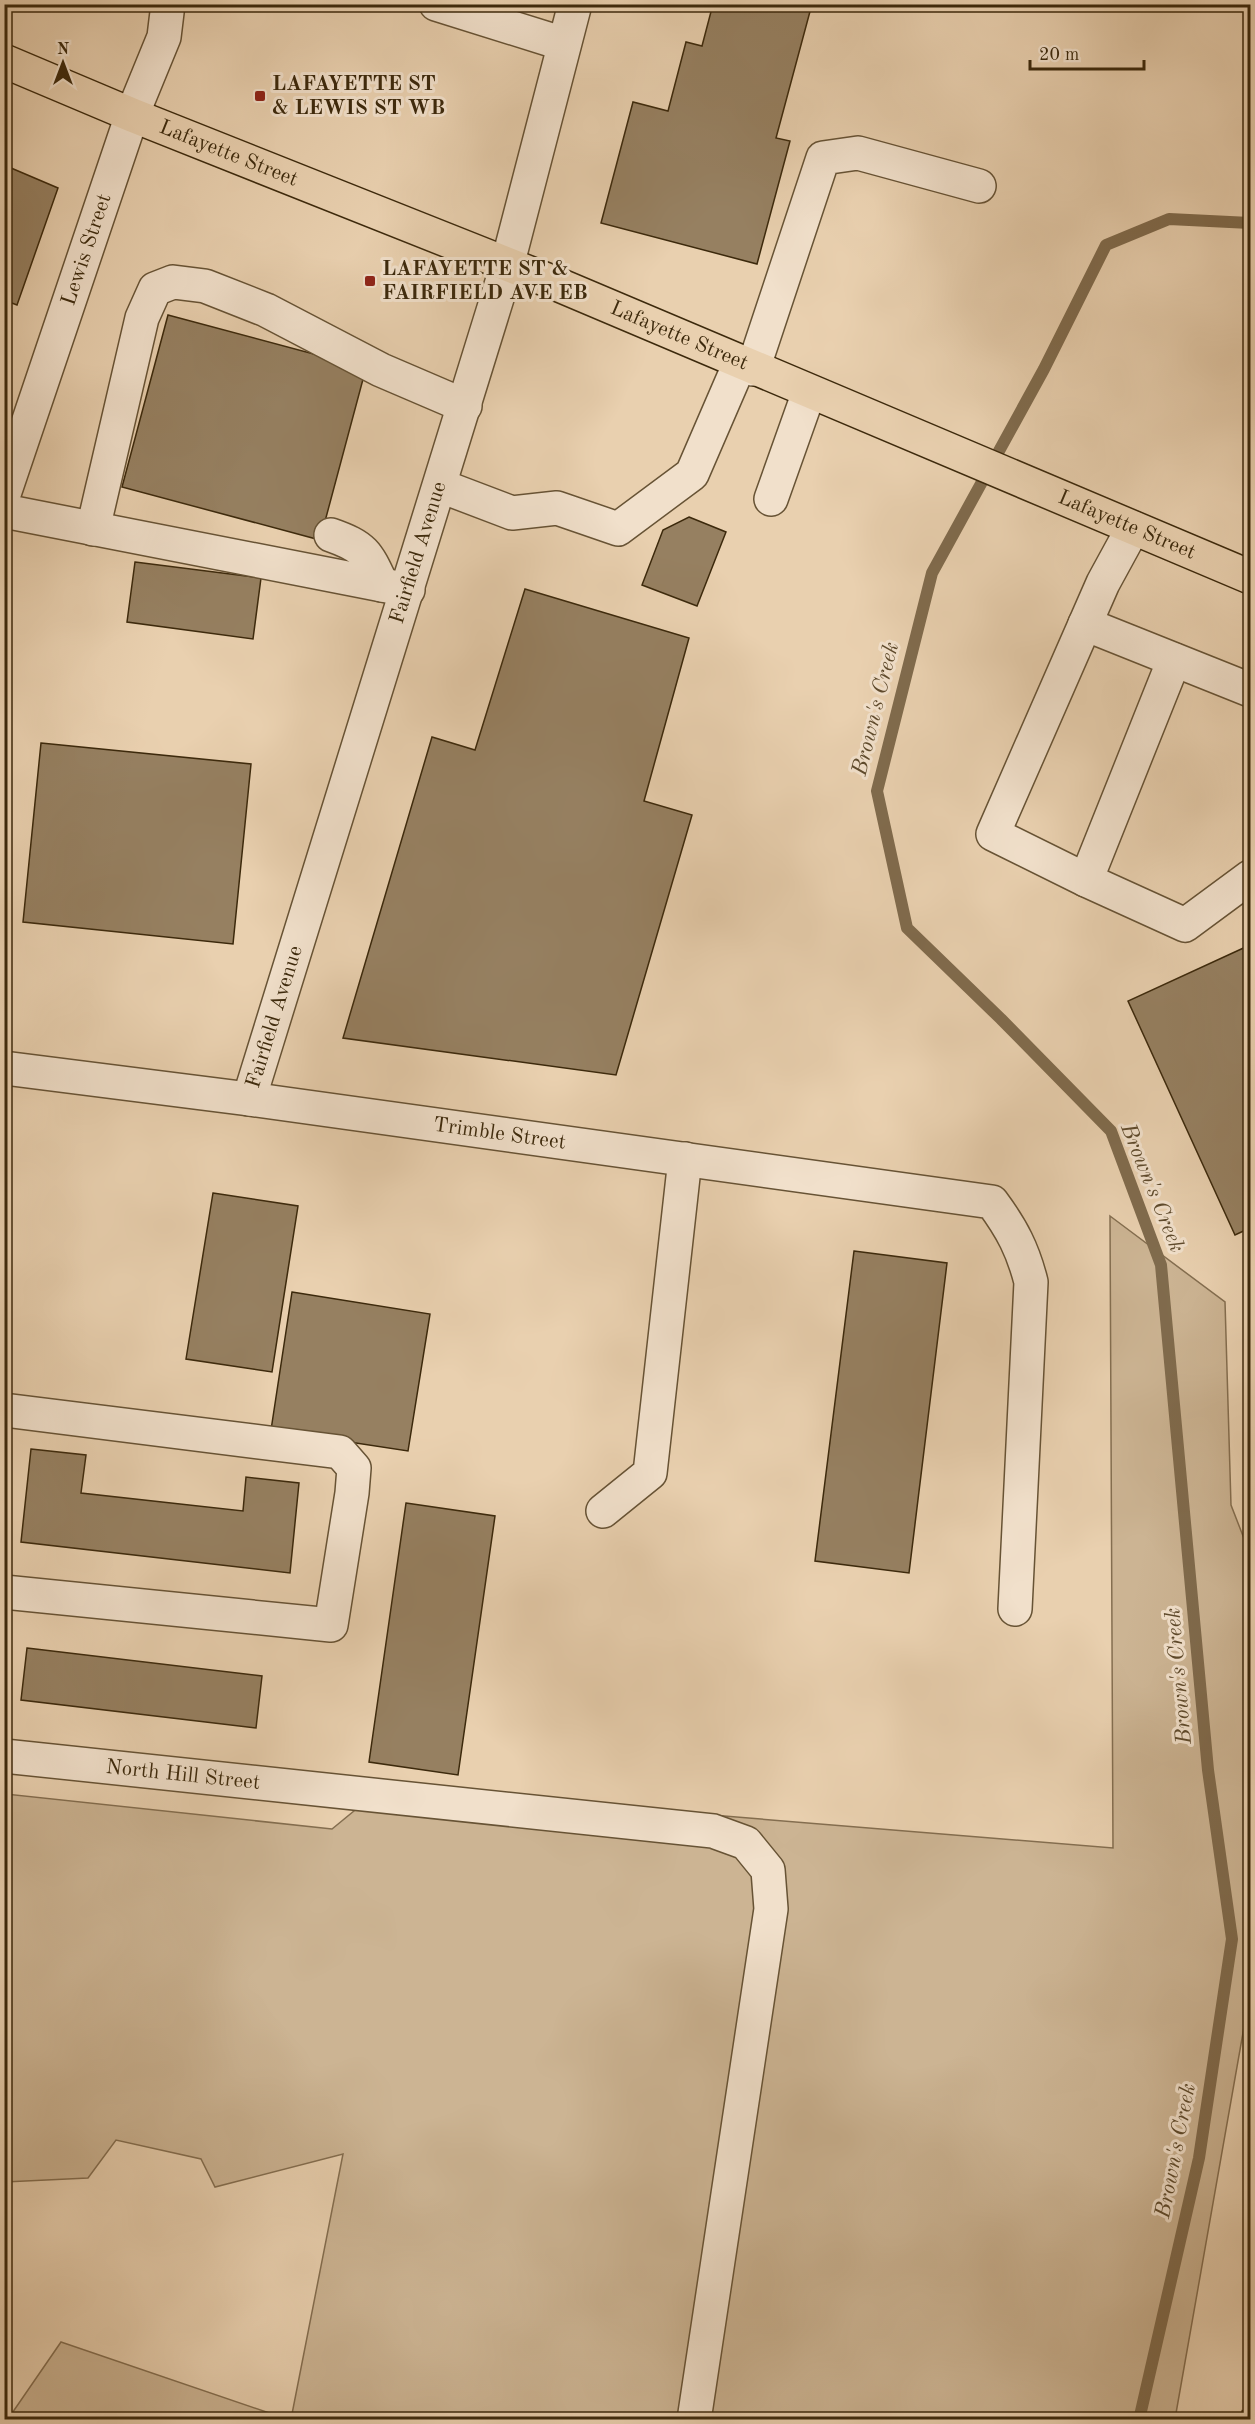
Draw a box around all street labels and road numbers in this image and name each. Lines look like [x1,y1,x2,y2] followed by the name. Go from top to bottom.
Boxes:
[156,116,301,190] street label: Lafayette Street
[58,191,115,308] street label: Lewis Street
[607,297,751,374] street label: Lafayette Street
[386,479,450,626] street label: Fairfield Avenue
[1055,487,1199,563] street label: Lafayette Street
[243,943,306,1090] street label: Fairfield Avenue
[432,1114,567,1153] street label: Trimble Street
[105,1756,261,1794] street label: North Hill Street

